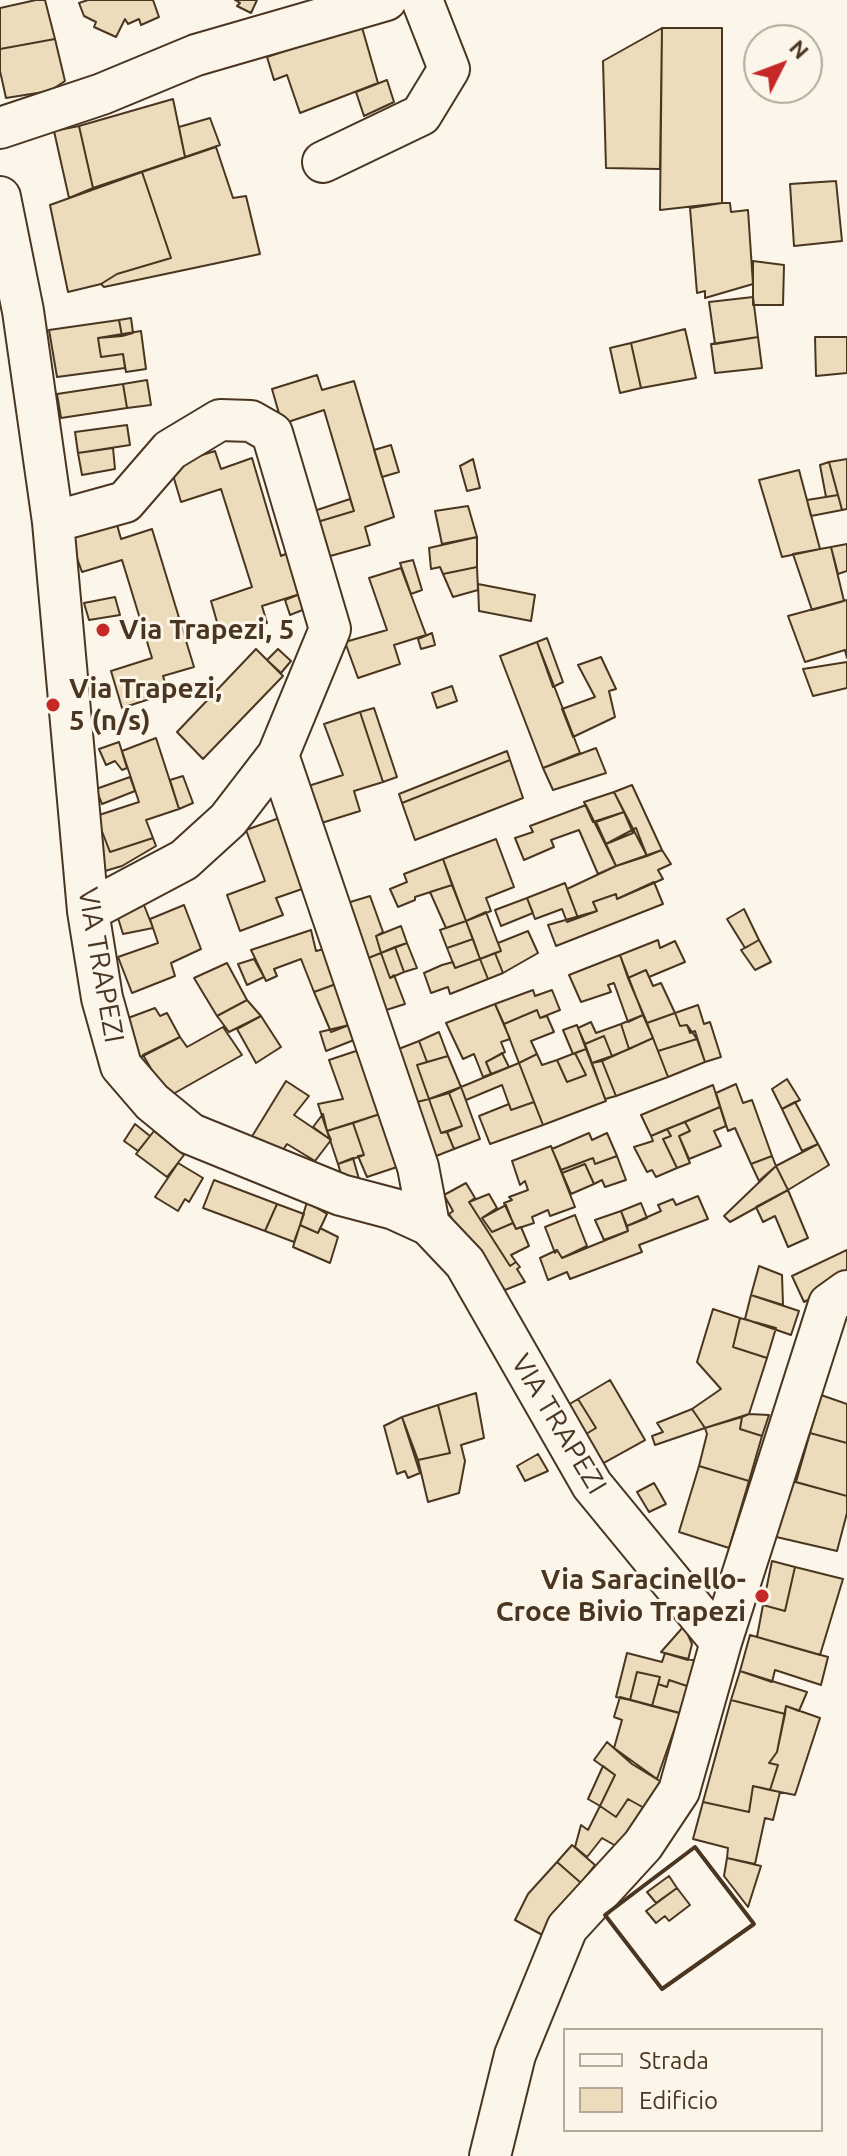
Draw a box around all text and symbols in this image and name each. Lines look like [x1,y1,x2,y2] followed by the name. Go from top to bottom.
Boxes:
[743,24,823,104] north arrow
[785,34,814,63] text: N
[119,613,294,647] place label: Via Trapezi, 5
[94,621,112,639] marker: Via Trapezi, 5
[69,672,222,738] place label: Via Trapezi, 5 (n/s)
[44,696,62,714] marker: Via Trapezi, 5 (n/s)
[71,885,131,1045] street label: VIA TRAPEZI
[504,1348,614,1500] street label: VIA TRAPEZI
[496,1563,746,1629] place label: Via Saracinello- Croce Bivio Trapezi
[753,1587,771,1605] marker: Via Saracinello- Croce Bivio Trapezi
[563,2028,823,2132] legend
[639,2047,709,2074] text: Strada
[639,2087,718,2114] text: Edificio

